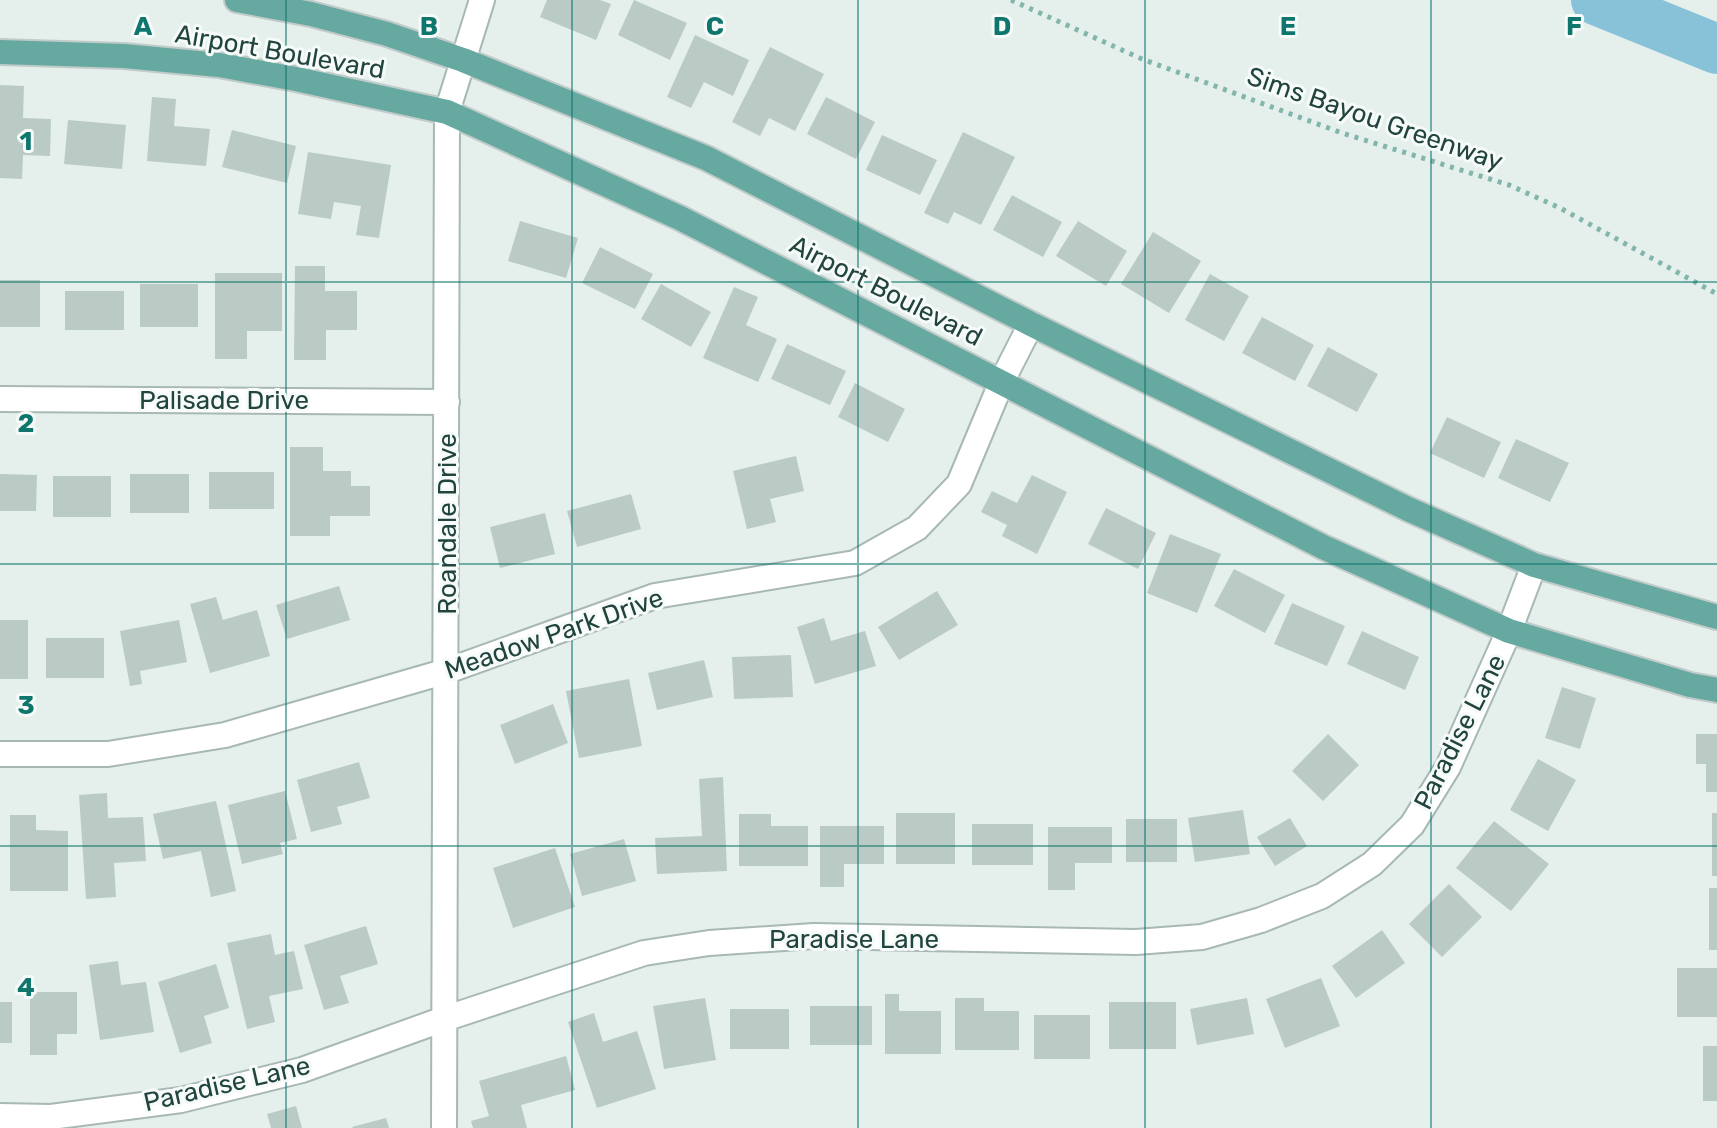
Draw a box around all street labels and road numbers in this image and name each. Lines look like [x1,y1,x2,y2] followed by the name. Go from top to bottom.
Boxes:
[173,18,387,86] street label: Airport Boulevard
[1243,61,1507,177] street label: Sims Bayou Greenway
[784,229,988,353] street label: Airport Boulevard
[139,385,309,416] street label: Palisade Drive
[432,433,463,615] street label: Roandale Drive
[441,582,667,686] street label: Meadow Park Drive
[1408,649,1512,815] street label: Paradise Lane
[769,924,939,955] street label: Paradise Lane
[141,1050,313,1118] street label: Paradise Lane

